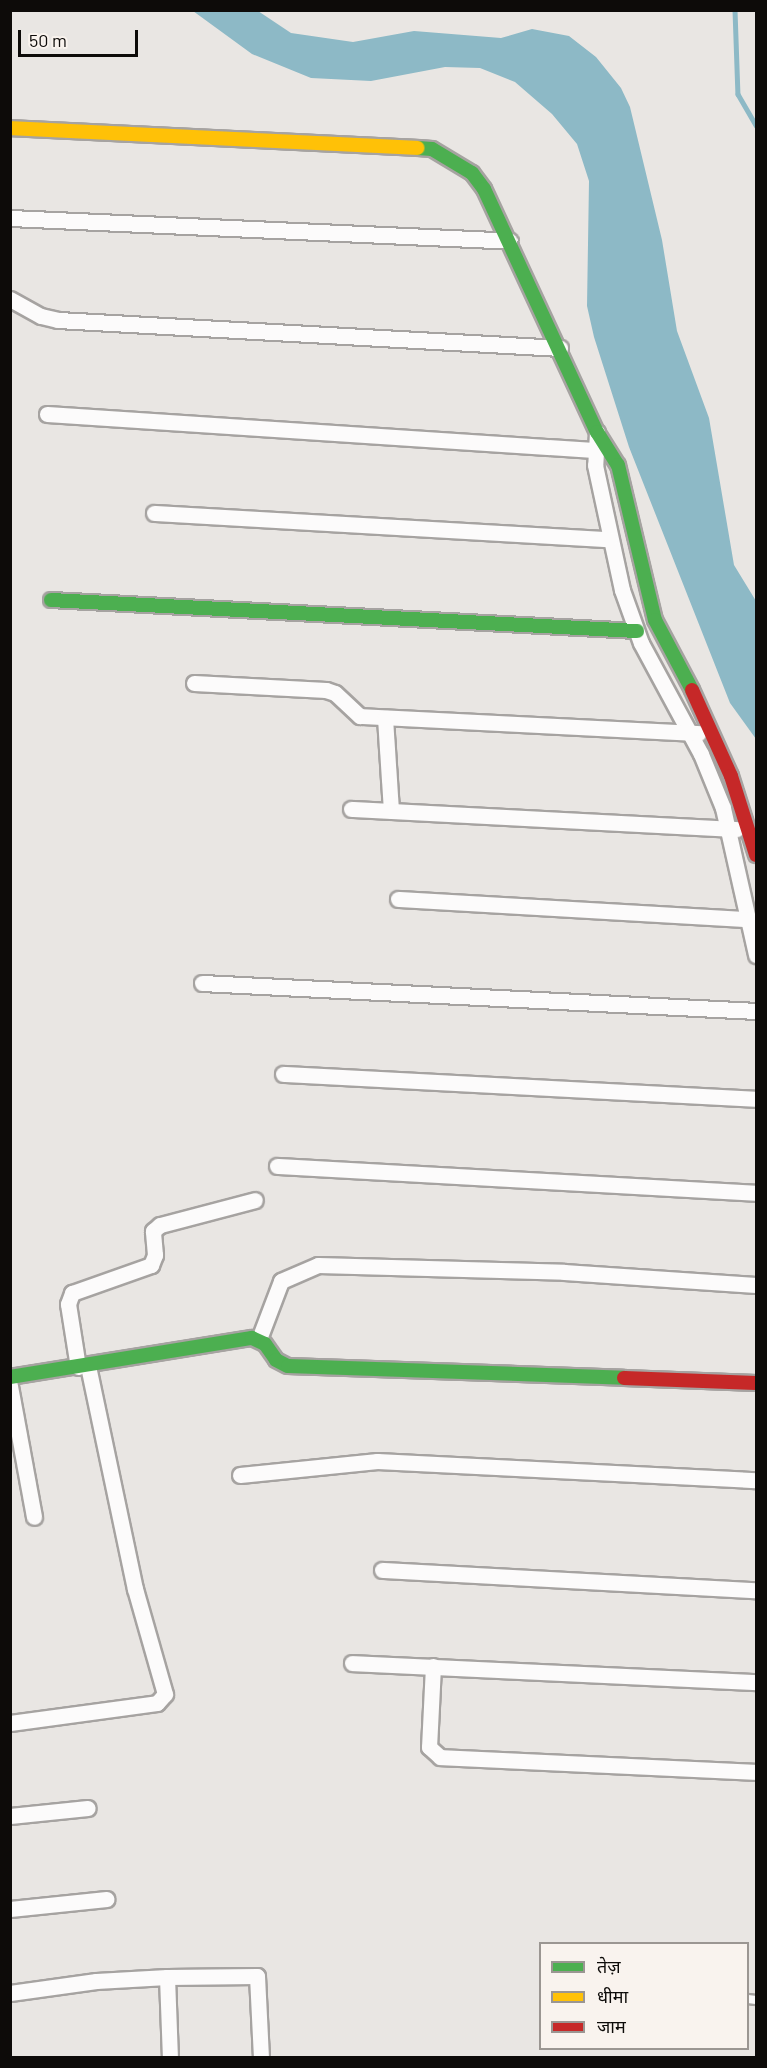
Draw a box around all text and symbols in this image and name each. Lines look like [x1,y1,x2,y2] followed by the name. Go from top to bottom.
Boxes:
[21,18,141,56] scale bar
[29,29,67,51] text: 50 m
[539,1942,749,2050] legend
[597,1955,621,1977] text: तेज़
[597,1985,628,2007] text: धीमा
[597,2015,626,2037] text: जाम

